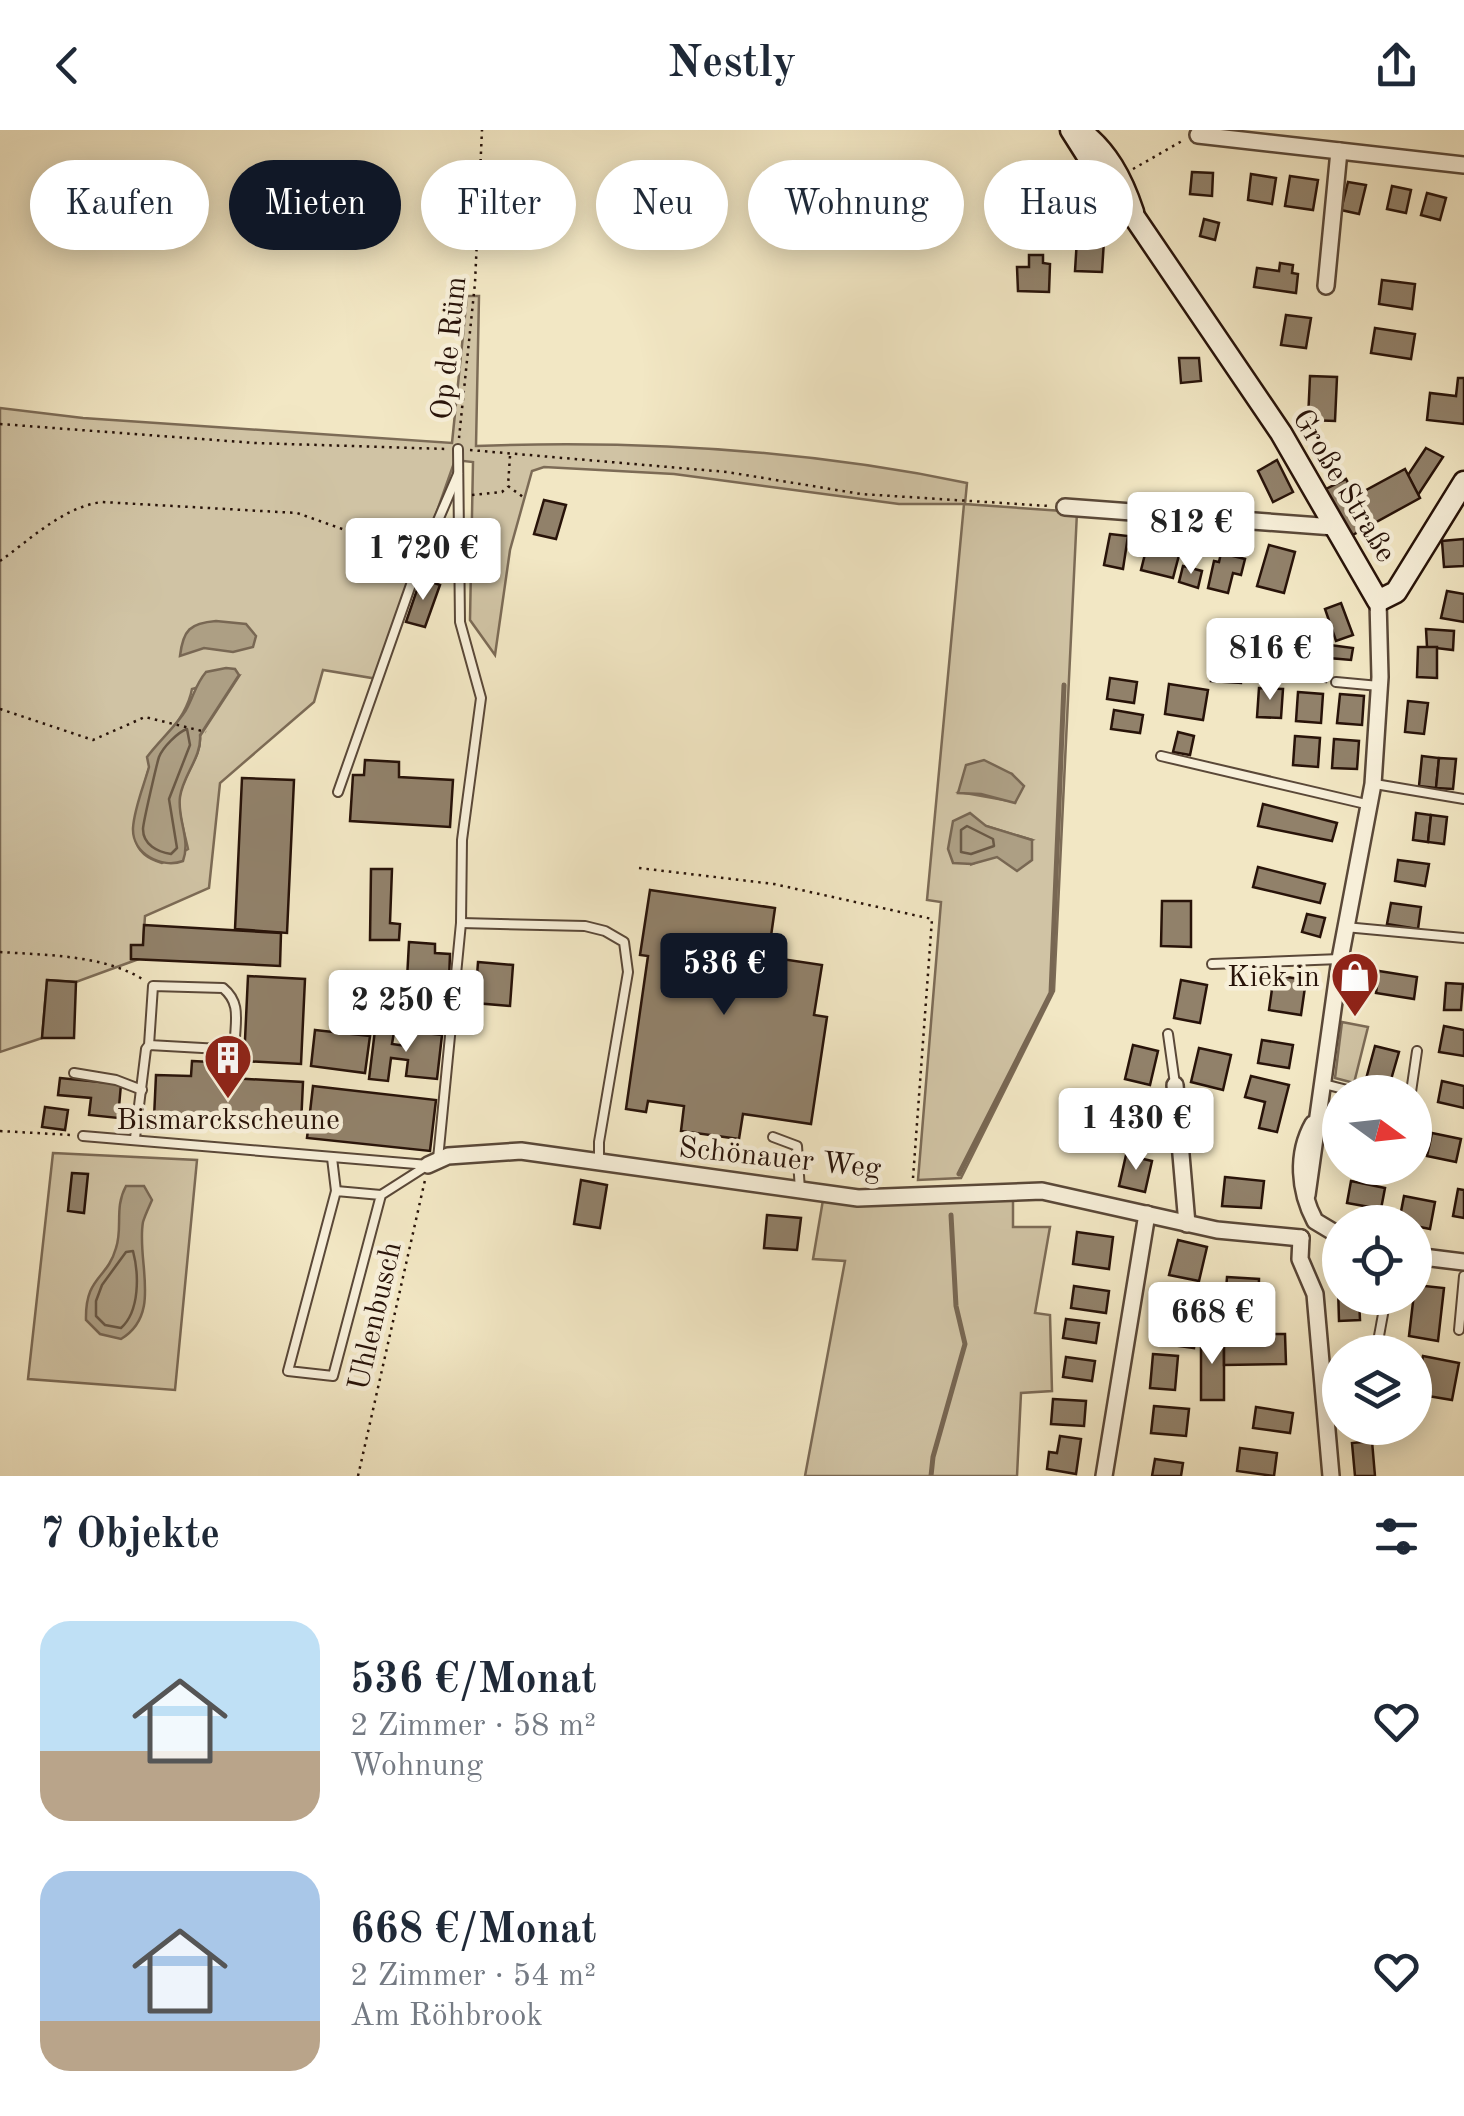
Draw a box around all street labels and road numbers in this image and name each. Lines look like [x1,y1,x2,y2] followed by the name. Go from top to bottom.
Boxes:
[428,275,472,421] street label: Op de Rüm
[1286,404,1401,568] street label: Große Straße
[677,1133,883,1185] street label: Schönauer Weg
[344,1239,408,1394] street label: Uhlenbusch

